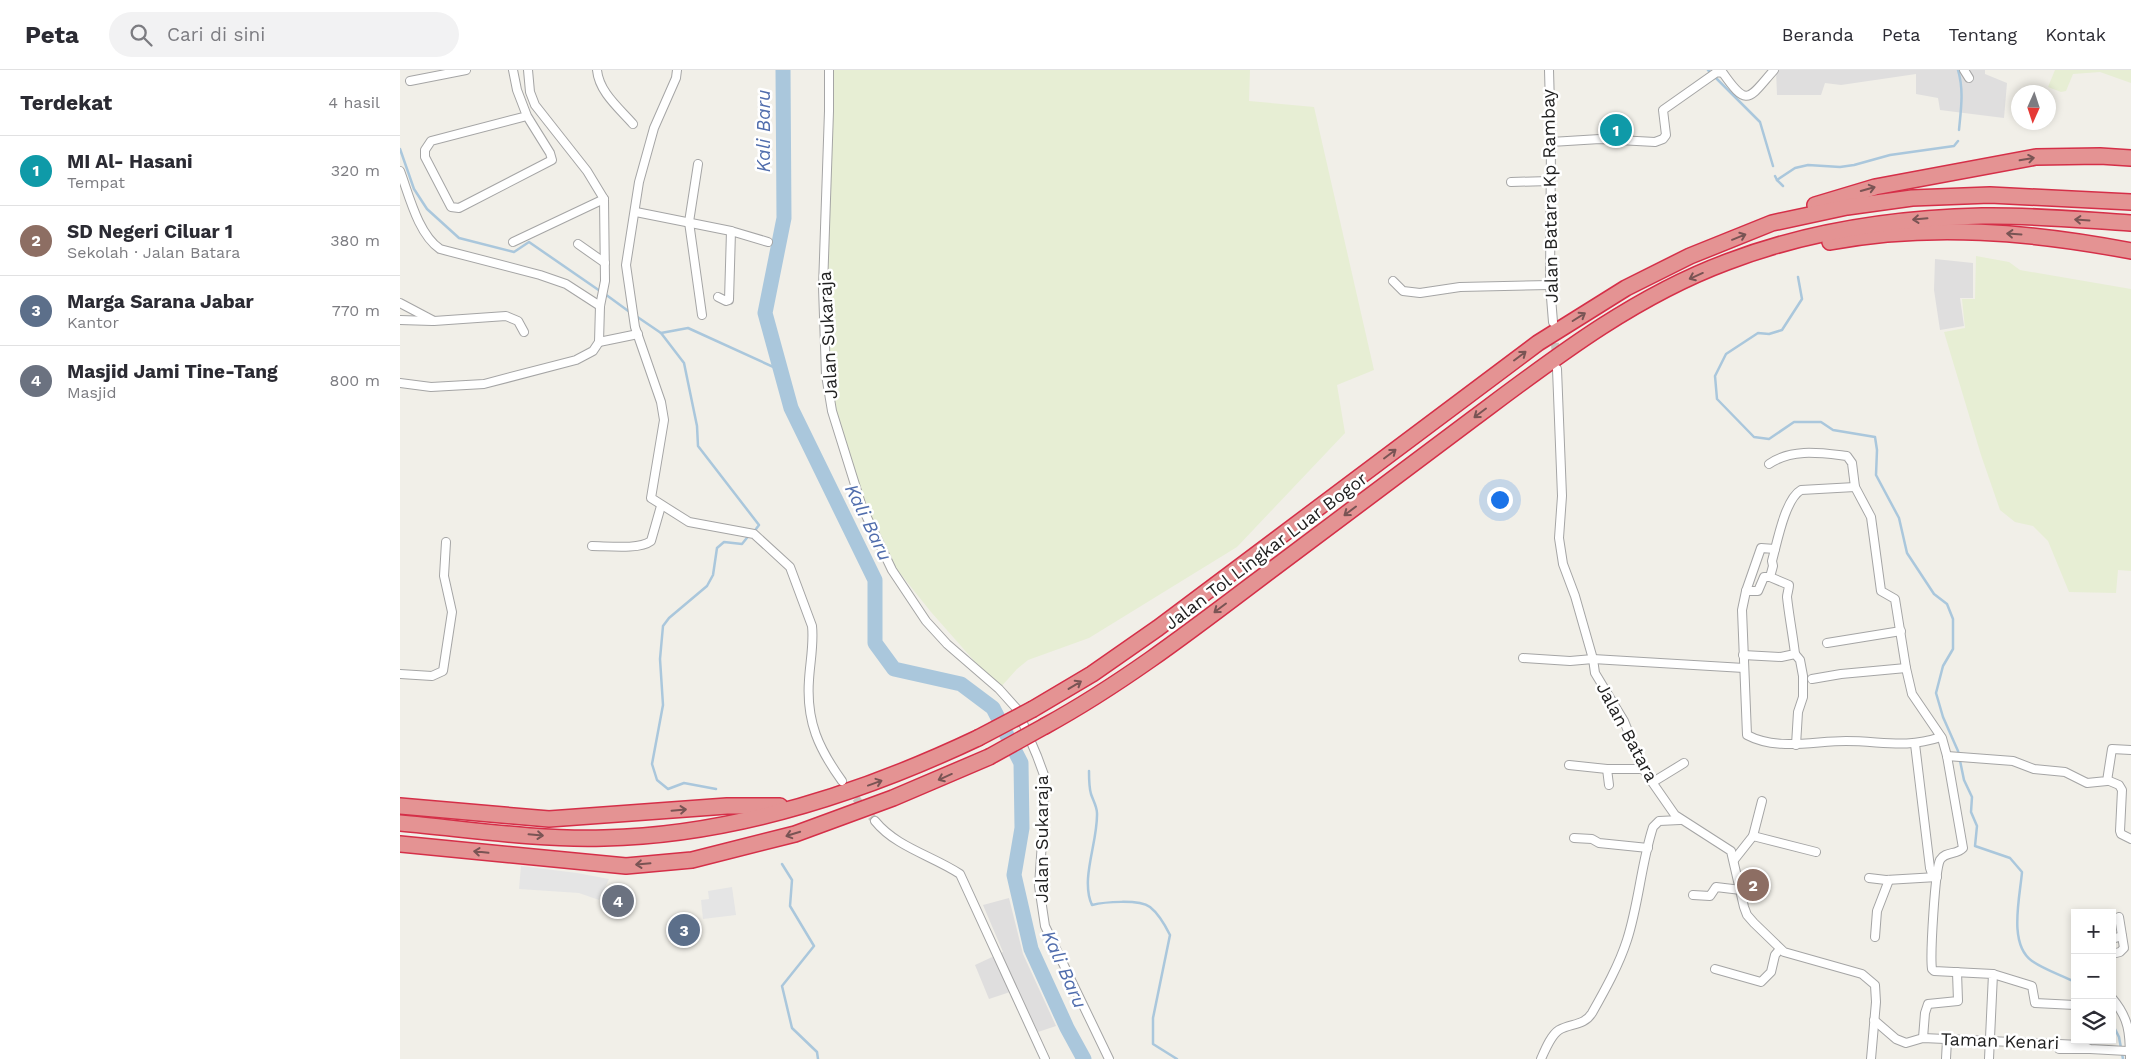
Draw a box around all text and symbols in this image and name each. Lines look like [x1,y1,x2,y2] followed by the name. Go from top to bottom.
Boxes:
[109,12,459,57] search box
[25,21,79,49] text: Peta
[127,21,155,49] icon: search
[167,23,265,46] text: Cari di sini
[1782,24,1854,45] text: Beranda
[1882,24,1920,45] text: Peta
[1948,24,2017,45] text: Tentang
[2045,24,2106,45] text: Kontak
[2011,85,2056,130] north arrow
[1537,88,1562,303] street label: Jalan Batara Kp Rambay
[20,90,112,115] text: Terdekat
[752,90,775,172] water label: Kali Baru
[328,93,380,112] text: 4 hasil
[1600,111,1632,149] pin: 1
[67,150,193,173] text: MI Al- Hasani
[2019,154,2035,164] one-way arrow
[33,161,39,180] text: 1
[331,161,380,180] text: 320 m
[67,173,125,192] text: Tempat
[1859,184,1875,194] one-way arrow
[1912,214,1928,224] one-way arrow
[2075,216,2091,225] one-way arrow
[67,220,233,243] text: SD Negeri Ciluar 1
[2006,229,2022,238] one-way arrow
[31,231,41,250] text: 2
[330,231,380,250] text: 380 m
[1732,231,1747,240] one-way arrow
[67,243,240,262] text: Sekolah · Jalan Batara
[814,271,841,400] street label: Jalan Sukaraja
[1689,271,1704,281] one-way arrow
[67,290,254,313] text: Marga Sarana Jabar
[31,301,41,320] text: 3
[332,301,380,320] text: 770 m
[1571,311,1585,321] one-way arrow
[67,313,119,332] text: Kantor
[1513,351,1526,362] one-way arrow
[67,360,278,383] text: Masjid Jami Tine-Tang
[31,371,41,390] text: 4
[330,371,380,390] text: 800 m
[67,383,117,402] text: Masjid
[1474,408,1487,419] one-way arrow
[1383,449,1397,459] one-way arrow
[1160,468,1371,634] street label: Jalan Tol Lingkar Luar Bogor
[840,480,897,564] water label: Kali Baru
[1487,487,1513,513] your location
[1343,506,1357,516] one-way arrow
[1214,603,1227,614] one-way arrow
[1592,678,1662,785] street label: Jalan Batara
[1068,679,1082,689] one-way arrow
[938,773,953,783] one-way arrow
[1031,775,1052,903] street label: Jalan Sukaraja
[867,778,882,787] one-way arrow
[671,805,687,815] one-way arrow
[785,829,801,839] one-way arrow
[527,831,543,840] one-way arrow
[474,847,490,857] one-way arrow
[635,859,651,869] one-way arrow
[1737,866,1769,904] pin: 2
[602,882,634,920] pin: 4
[2071,909,2116,1044] map controls
[2071,909,2116,954] button: +
[668,911,700,949] pin: 3
[1037,927,1092,1012] water label: Kali Baru
[2071,954,2116,999] button: −
[2071,999,2116,1044] button: layers
[1940,1028,2060,1053] street label: Taman Kenari

